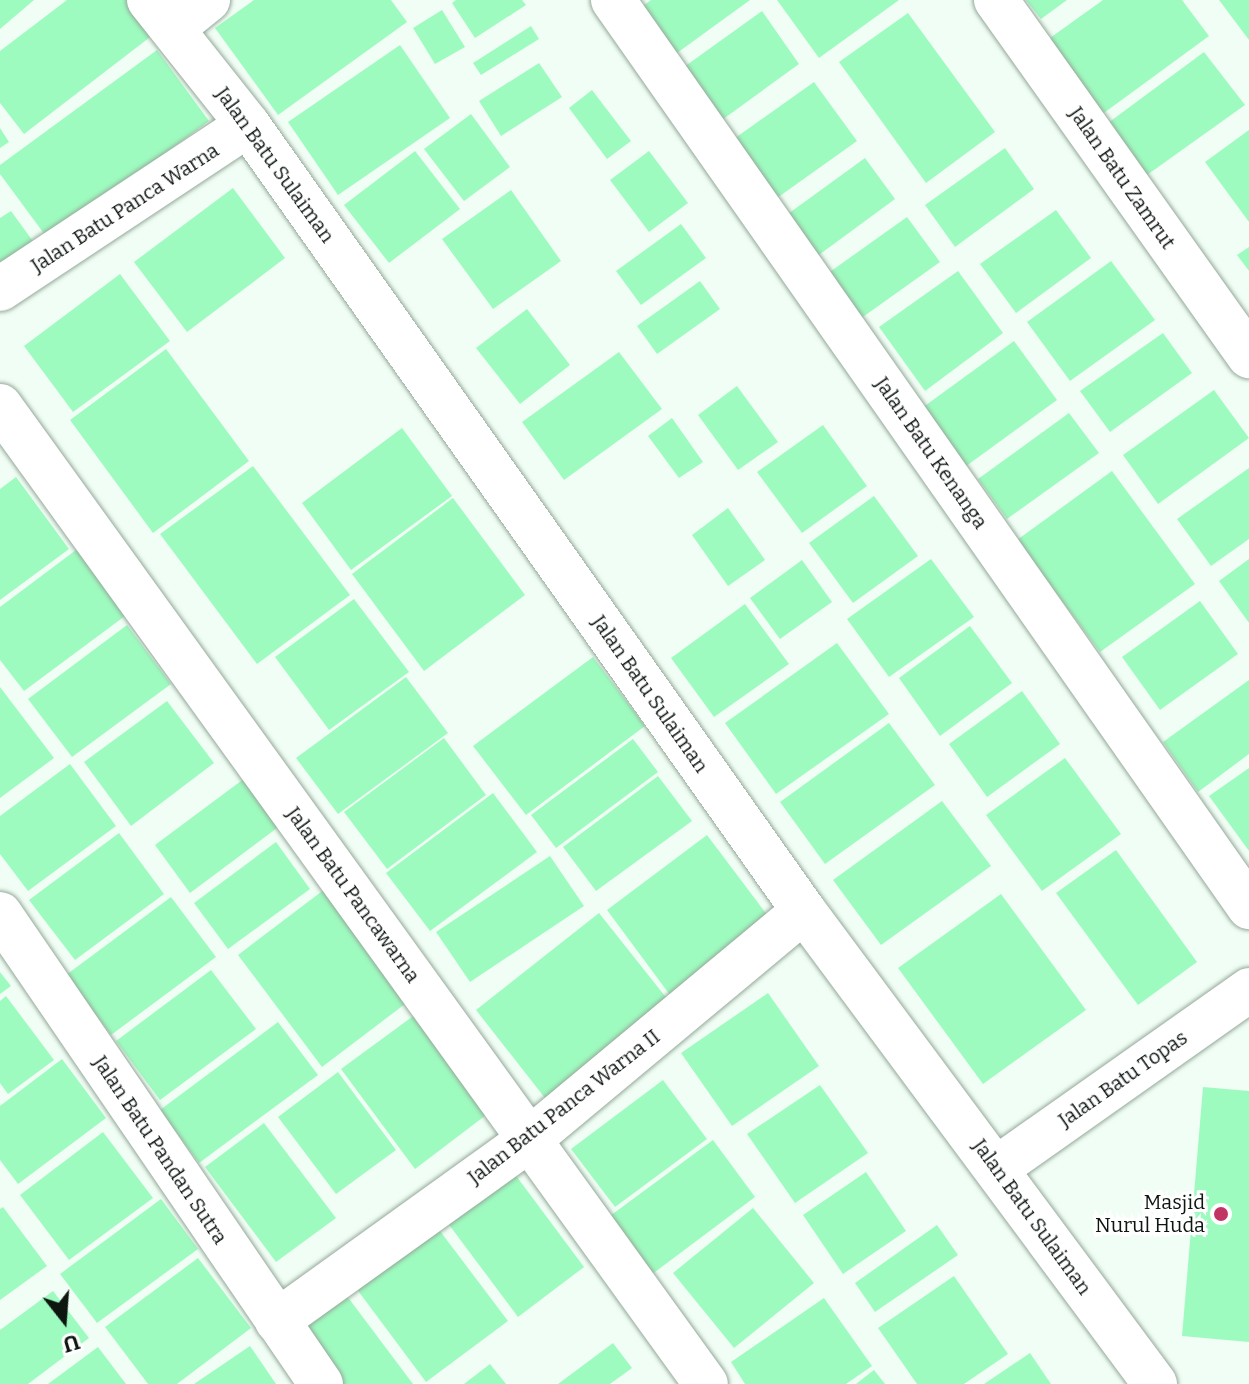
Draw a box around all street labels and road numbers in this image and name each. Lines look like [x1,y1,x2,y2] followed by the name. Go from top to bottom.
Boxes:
[211,83,339,247] street label: Jalan Batu Sulaiman
[1064,102,1180,254] street label: Jalan Batu Zamrut
[27,138,223,278] street label: Jalan Batu Panca Warna
[870,373,992,533] street label: Jalan Batu Kenanga
[587,611,713,777] street label: Jalan Batu Sulaiman
[281,802,425,988] street label: Jalan Batu Pancawarna
[463,1025,665,1189] street label: Jalan Batu Panca Warna II
[1054,1026,1192,1132] street label: Jalan Batu Topas
[88,1051,232,1249] street label: Jalan Batu Pandan Sutra
[968,1135,1096,1299] street label: Jalan Batu Sulaiman

